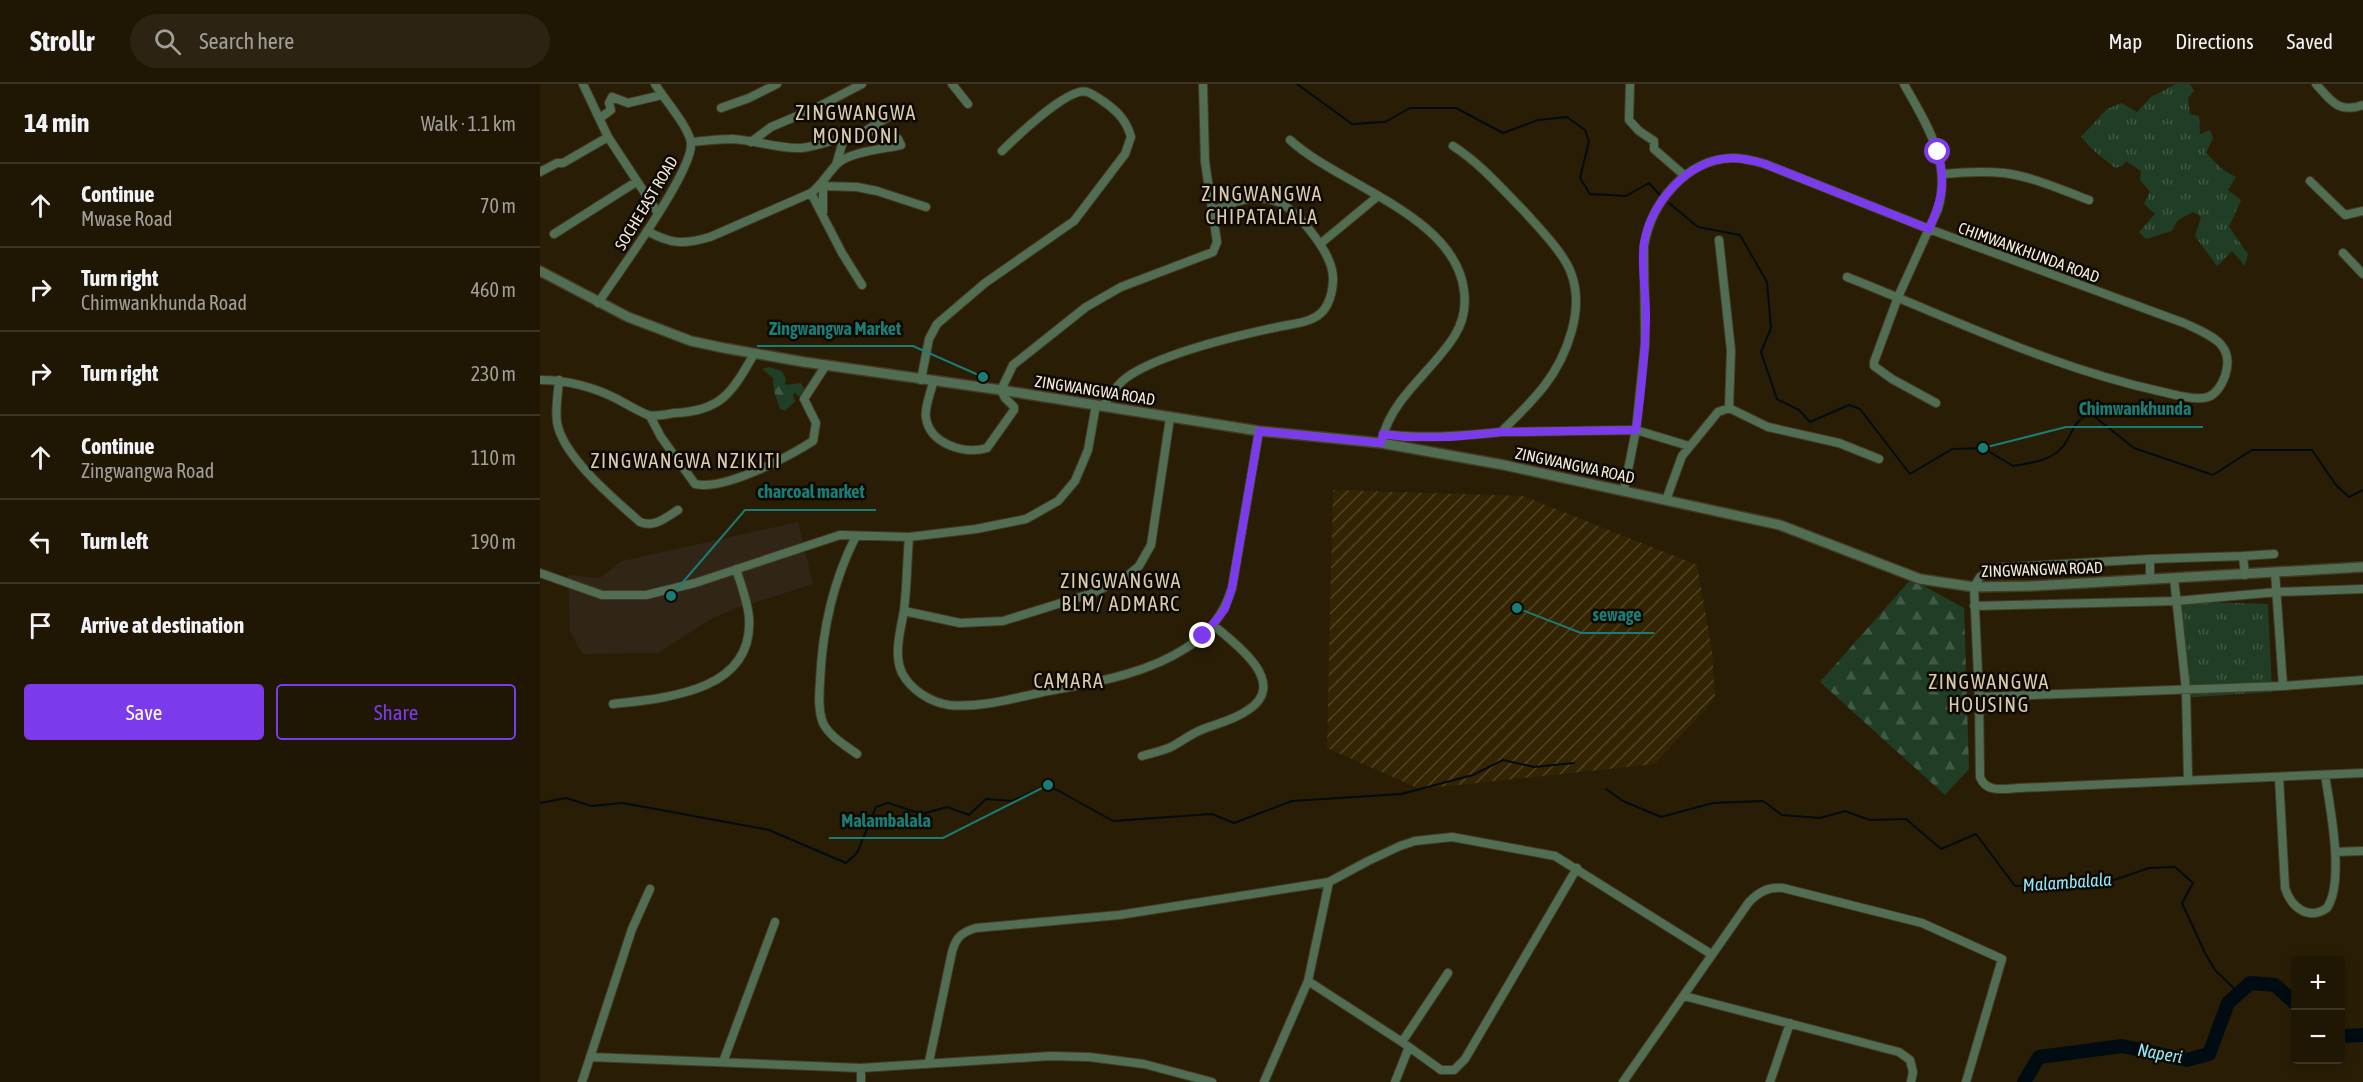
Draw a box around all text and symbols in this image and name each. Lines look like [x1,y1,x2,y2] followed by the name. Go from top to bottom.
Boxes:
[130,14,550,68] search box
[30,25,94,57] text: Strollr
[151,25,184,58] icon: search
[199,28,294,54] text: Search here
[2108,29,2142,53] text: Map
[2175,29,2254,53] text: Directions
[2287,29,2333,53] text: Saved
[795,101,917,147] district label: ZINGWANGWA MONDONI
[24,108,89,138] text: 14 min
[421,112,516,135] text: Walk · 1.1 km
[1924,138,1950,164] route start
[611,153,681,253] street label: SOCHE EAST ROAD
[81,181,155,207] text: Continue
[1201,182,1323,228] district label: ZINGWANGWA CHIPATALALA
[24,189,57,222] icon: ahead
[480,194,516,217] text: 70 m
[81,207,173,230] text: Mwase Road
[1956,218,2102,286] street label: CHIMWANKHUNDA ROAD
[81,265,158,291] text: Turn right
[24,273,57,306] icon: right
[471,278,516,301] text: 460 m
[81,291,247,314] text: Chimwankhunda Road
[757,310,913,346] callout: Zingwangwa Market
[769,318,902,339] text: Zingwangwa Market
[24,357,57,390] icon: right
[81,360,158,386] text: Turn right
[471,362,516,385] text: 230 m
[1034,372,1156,408] street label: ZINGWANGWA ROAD
[2066,391,2203,427] callout: Chimwankhunda
[2079,398,2191,419] text: Chimwankhunda
[81,433,155,459] text: Continue
[24,441,57,474] icon: ahead
[1514,444,1636,486] street label: ZINGWANGWA ROAD
[471,446,516,469] text: 110 m
[590,449,782,472] district label: ZINGWANGWA NZIKITI
[81,459,214,482] text: Zingwangwa Road
[745,474,876,510] callout: charcoal market
[757,481,865,502] text: charcoal market
[24,525,57,558] icon: left
[81,528,148,554] text: Turn left
[471,530,516,553] text: 190 m
[1981,558,2103,580] street label: ZINGWANGWA ROAD
[1060,569,1182,615] district label: ZINGWANGWA BLM/ ADMARC
[1581,597,1654,633] callout: sewage
[1593,604,1641,625] text: sewage
[24,609,57,642] icon: arrive
[81,612,244,638] text: Arrive at destination
[1189,622,1215,648] route end
[1034,669,1104,692] district label: CAMARA
[1928,670,2050,716] district label: ZINGWANGWA HOUSING
[24,684,264,740] button: Save
[276,684,516,740] button: Share
[829,802,943,838] callout: Malambalala
[841,810,931,831] text: Malambalala
[2022,868,2113,896] water label: Malambalala
[2291,956,2345,1064] map controls
[2291,956,2345,1010] button: +
[2291,1010,2345,1064] button: −
[2136,1039,2184,1067] water label: Naperi

